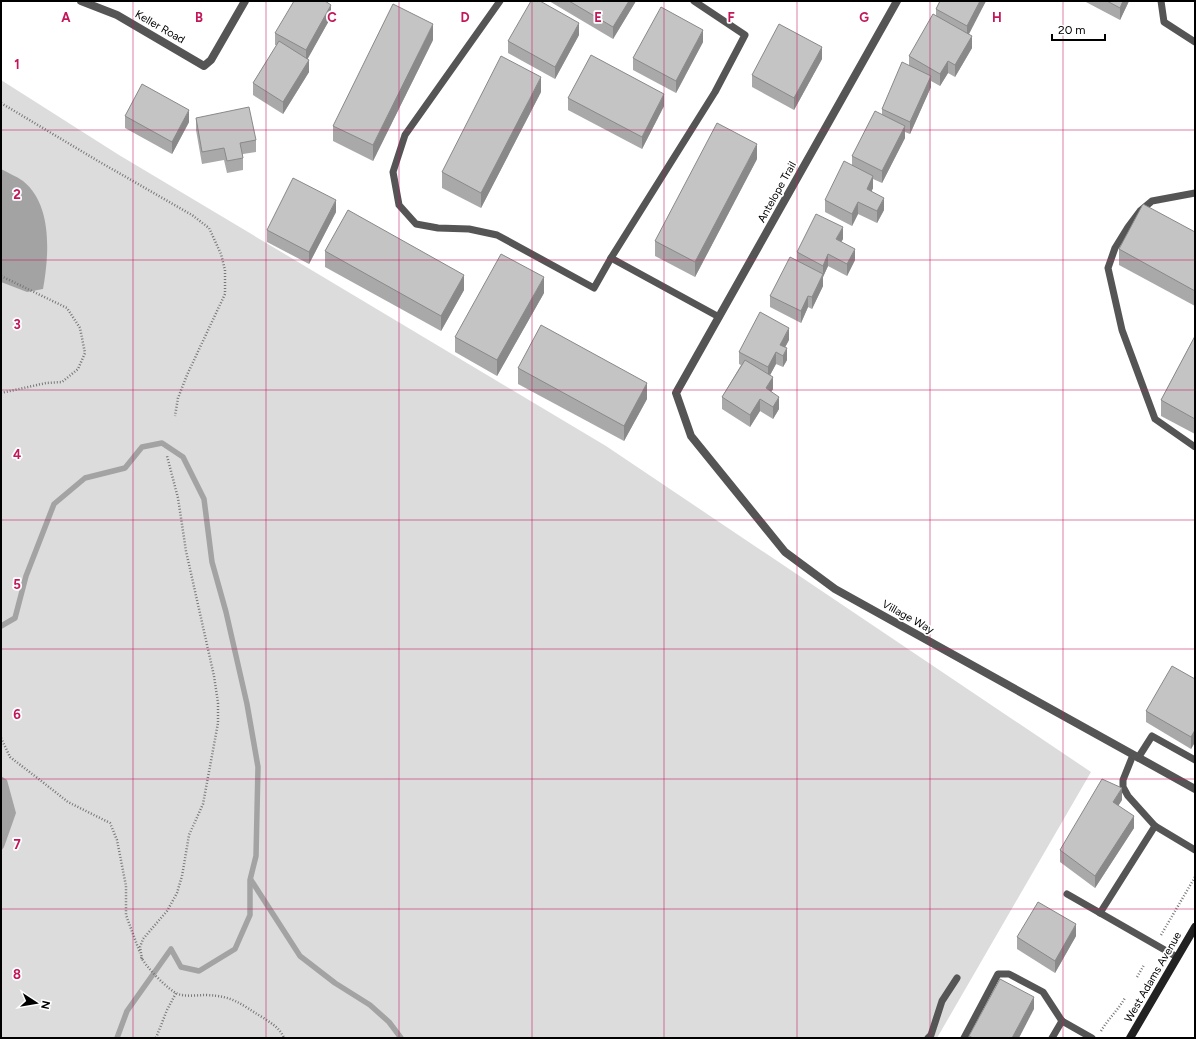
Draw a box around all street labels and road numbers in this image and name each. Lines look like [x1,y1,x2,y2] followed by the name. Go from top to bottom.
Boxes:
[133,8,187,46] street label: Keller Road
[755,159,799,225] street label: Antelope Trail
[880,597,936,637] street label: Village Way
[1122,930,1184,1024] street label: West Adams Avenue

